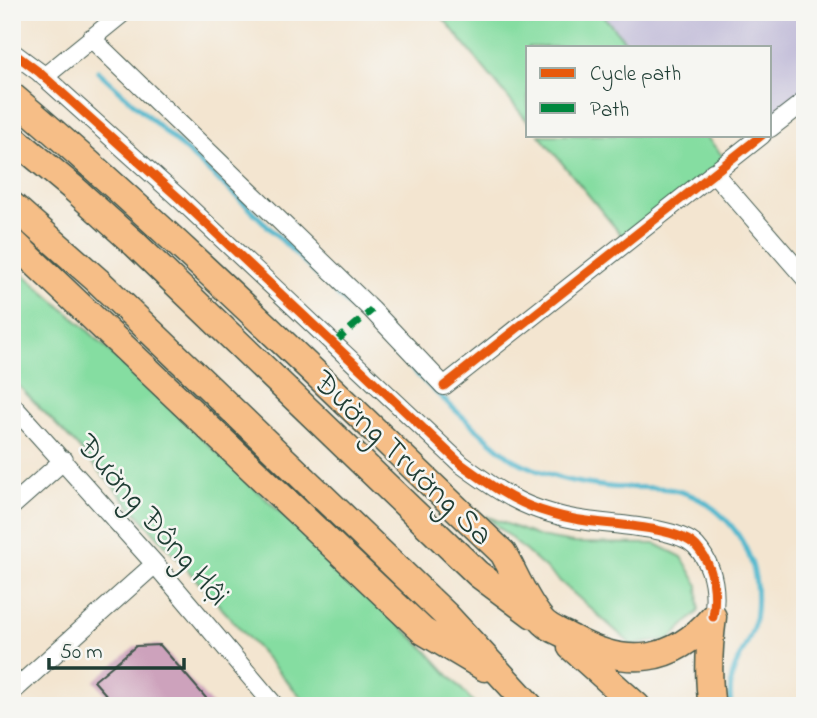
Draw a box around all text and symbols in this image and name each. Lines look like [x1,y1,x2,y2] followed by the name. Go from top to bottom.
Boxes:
[526,46,772,136] legend
[590,60,681,92] text: Cycle path
[590,96,629,126] text: Path
[300,360,503,558] street label: Đường Trường Sa
[63,424,240,618] street label: Đường Đông Hội
[49,627,184,671] scale bar
[60,638,103,668] text: 50 m

